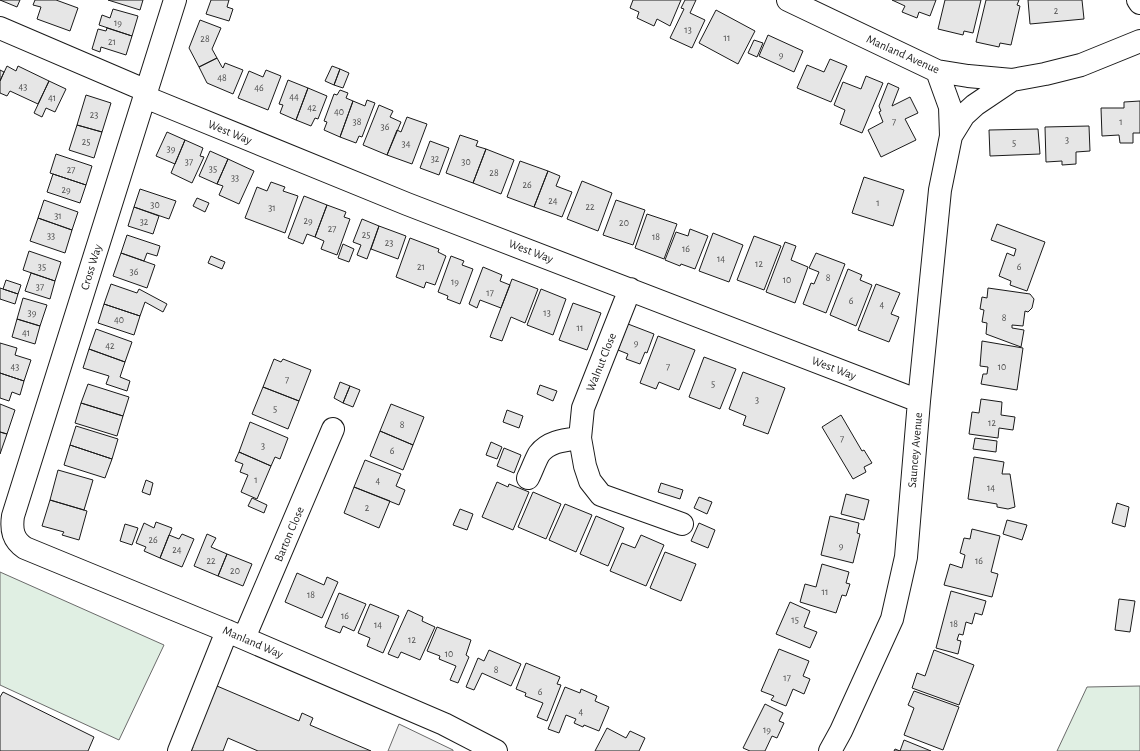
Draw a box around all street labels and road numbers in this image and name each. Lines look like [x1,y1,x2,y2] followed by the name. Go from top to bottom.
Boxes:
[865,33,941,75] street label: Manland Avenue
[206,118,254,147] street label: West Way
[507,237,555,266] street label: West Way
[78,243,105,292] street label: Cross Way
[584,331,618,393] street label: Walnut Close
[810,354,858,383] street label: West Way
[906,412,925,488] street label: Sauncey Avenue
[272,505,306,563] street label: Barton Close
[221,624,285,661] street label: Manland Way

